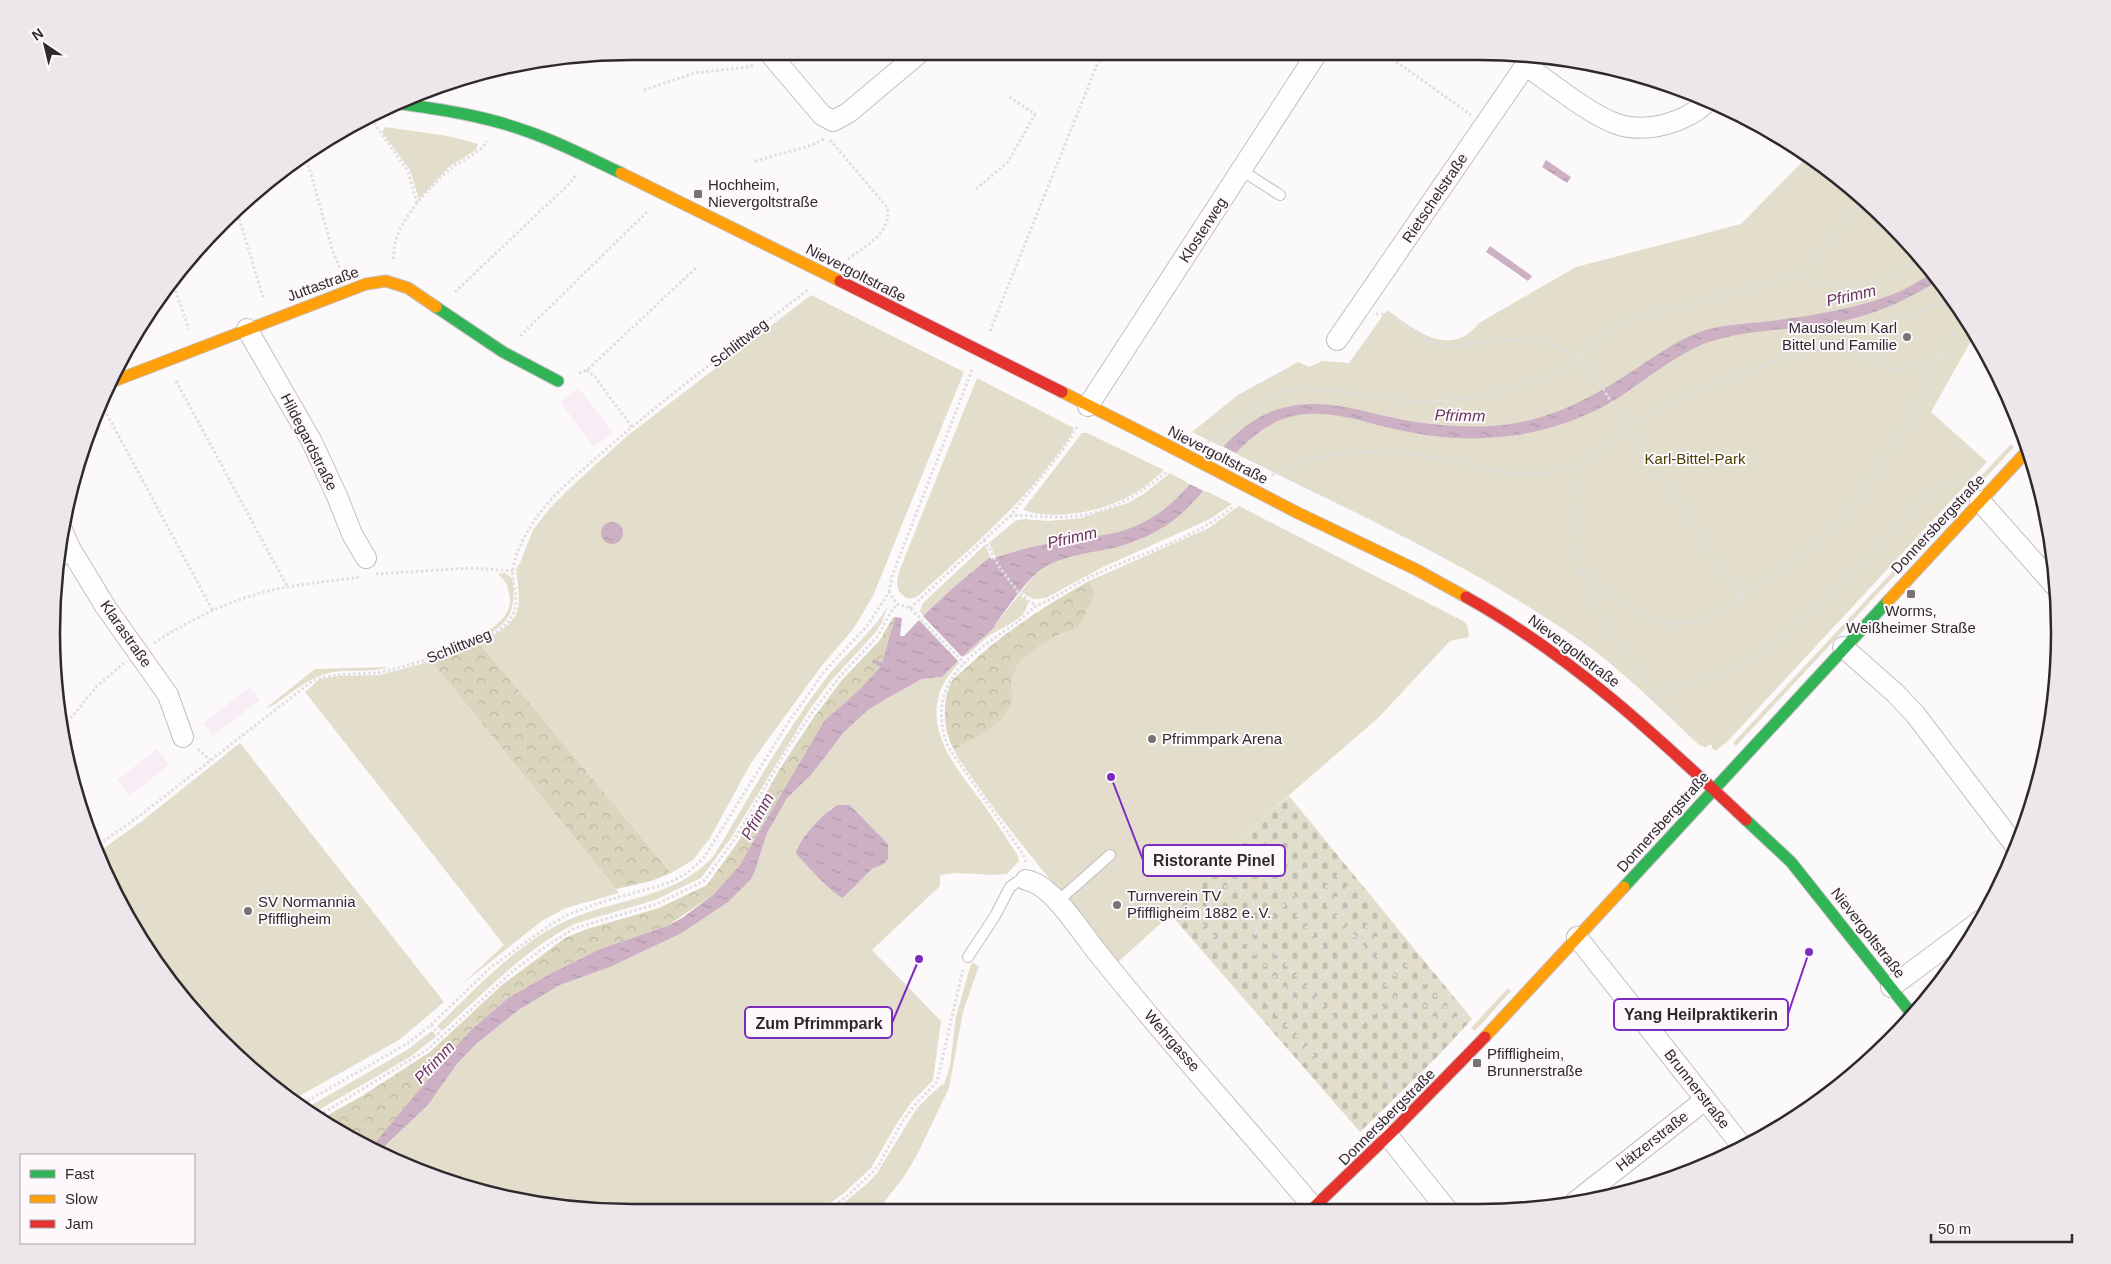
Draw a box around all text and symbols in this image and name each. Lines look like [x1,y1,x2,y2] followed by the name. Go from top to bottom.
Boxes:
[20,20,70,70] north arrow
[29,25,46,44] text: N
[1398,150,1471,246] street label: Rietschelstraße
[708,176,818,210] place label: Hochheim, Nievergoltstraße
[692,188,704,200] marker: Hochheim, Nievergoltstraße
[1175,194,1230,265] street label: Klosterweg
[803,240,909,305] street label: Nievergoltstraße
[285,263,361,304] street label: Juttastraße
[1825,282,1878,309] water label: Pfrimm
[707,315,771,370] street label: Schlittweg
[1782,319,1897,353] place label: Mausoleum Karl Bittel und Familie
[1901,331,1913,343] marker: Mausoleum Karl Bittel und Familie
[278,390,341,493] street label: Hildegardstraße
[1435,407,1485,424] water label: Pfrimm
[1165,422,1271,487] street label: Nievergoltstraße
[1645,450,1746,467] park label: Karl-Bittel-Park
[1887,471,1988,577] street label: Donnersbergstraße
[1046,524,1099,551] water label: Pfrimm
[1905,588,1917,600] marker: Worms, Weißheimer Straße
[97,597,156,670] street label: Klarastraße
[1846,602,1976,636] place label: Worms, Weißheimer Straße
[1525,611,1623,691] street label: Nievergoltstraße
[424,625,494,666] street label: Schlittweg
[1162,730,1283,747] place label: Pfrimmpark Arena
[1146,733,1158,745] marker: Pfrimmpark Arena
[1613,768,1712,875] street label: Donnersbergstraße
[738,790,777,843] water label: Pfrimm
[1143,845,1285,876] callout: Ristorante Pinel
[1153,852,1275,869] text: Ristorante Pinel
[1828,884,1909,981] street label: Nievergoltstraße
[1127,887,1271,921] place label: Turnverein TV Pfiffligheim 1882 e. V.
[258,893,356,927] place label: SV Normannia Pfiffligheim
[1111,899,1123,911] marker: Turnverein TV Pfiffligheim 1882 e. V.
[242,905,254,917] marker: SV Normannia Pfiffligheim
[1614,999,1788,1030] callout: Yang Heilpraktikerin
[1624,1006,1778,1023] text: Yang Heilpraktikerin
[745,1007,892,1038] callout: Zum Pfrimmpark
[1141,1007,1204,1075] street label: Wehrgasse
[755,1015,883,1032] text: Zum Pfrimmpark
[411,1038,458,1087] water label: Pfrimm
[1487,1045,1583,1079] place label: Pfiffligheim, Brunnerstraße
[1661,1046,1734,1132] street label: Brunnerstraße
[1471,1057,1483,1069] marker: Pfiffligheim, Brunnerstraße
[1335,1065,1438,1168] street label: Donnersbergstraße
[1612,1107,1691,1174] street label: Hätzerstraße
[20,1154,195,1244] legend
[65,1165,95,1182] text: Fast
[65,1190,98,1207] text: Slow
[1931,1212,2072,1244] scale bar
[65,1215,93,1232] text: Jam
[1938,1220,1971,1237] text: 50 m

